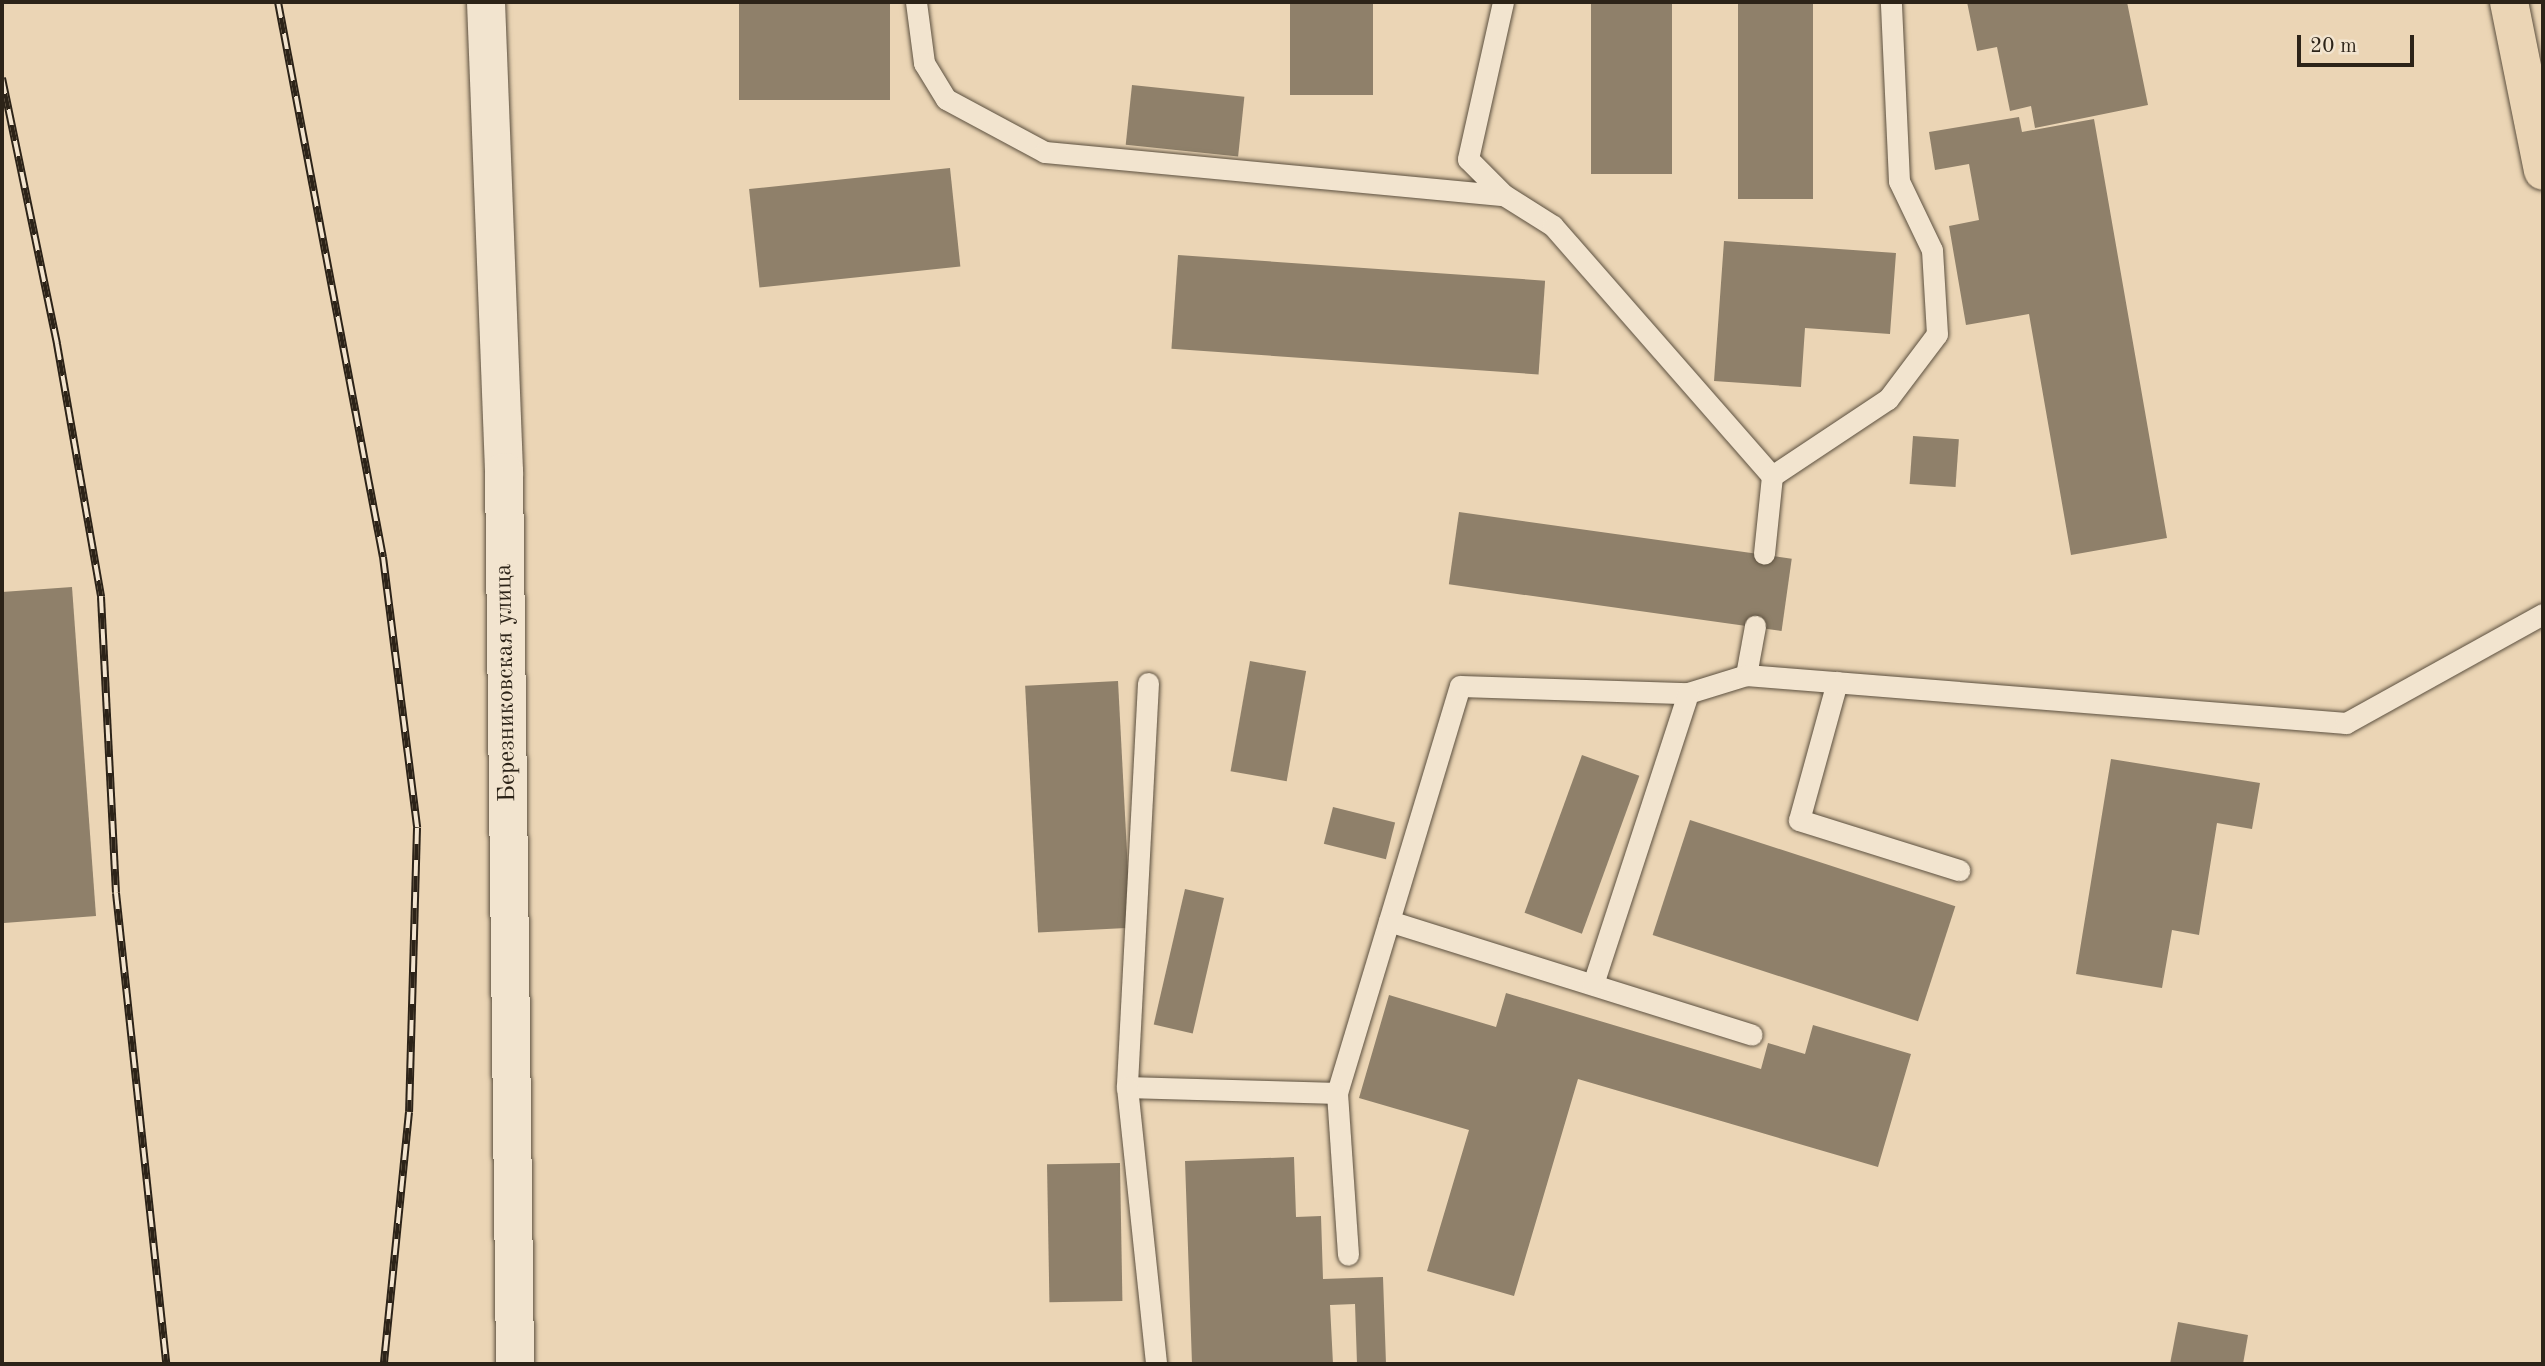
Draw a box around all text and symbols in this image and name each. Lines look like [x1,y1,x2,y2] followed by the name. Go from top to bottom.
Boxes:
[2300,21,2417,65] scale bar
[2310,36,2357,57] text: 20 m
[491,564,523,802] street label: Березниковская улица

